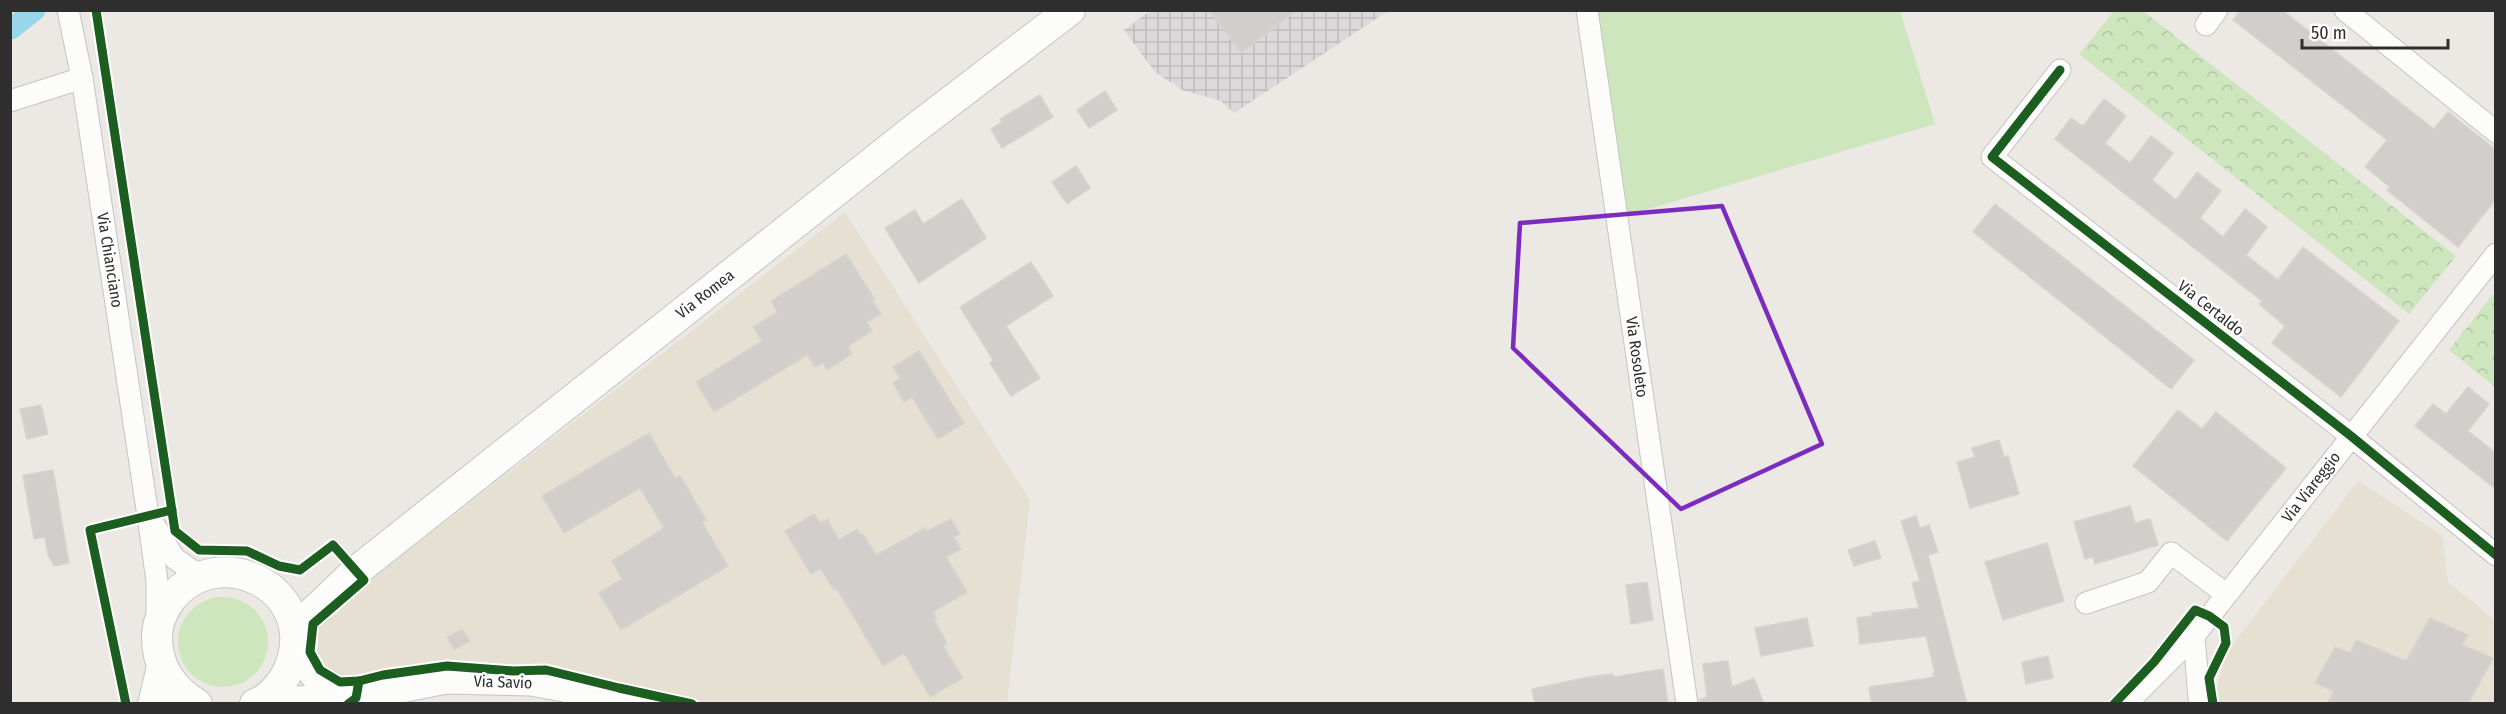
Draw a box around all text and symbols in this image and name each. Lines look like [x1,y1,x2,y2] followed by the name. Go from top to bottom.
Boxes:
[2302,12,2448,50] scale bar
[2311,22,2347,44] text: 50 m
[93,211,127,309] street label: Via Chianciano
[672,265,738,323] street label: Via Romea
[2174,276,2248,340] street label: Via Certaldo
[1622,315,1652,399] street label: Via Rosoleto
[2278,448,2344,526] street label: Via Viareggio
[473,671,533,693] street label: Via Savio

